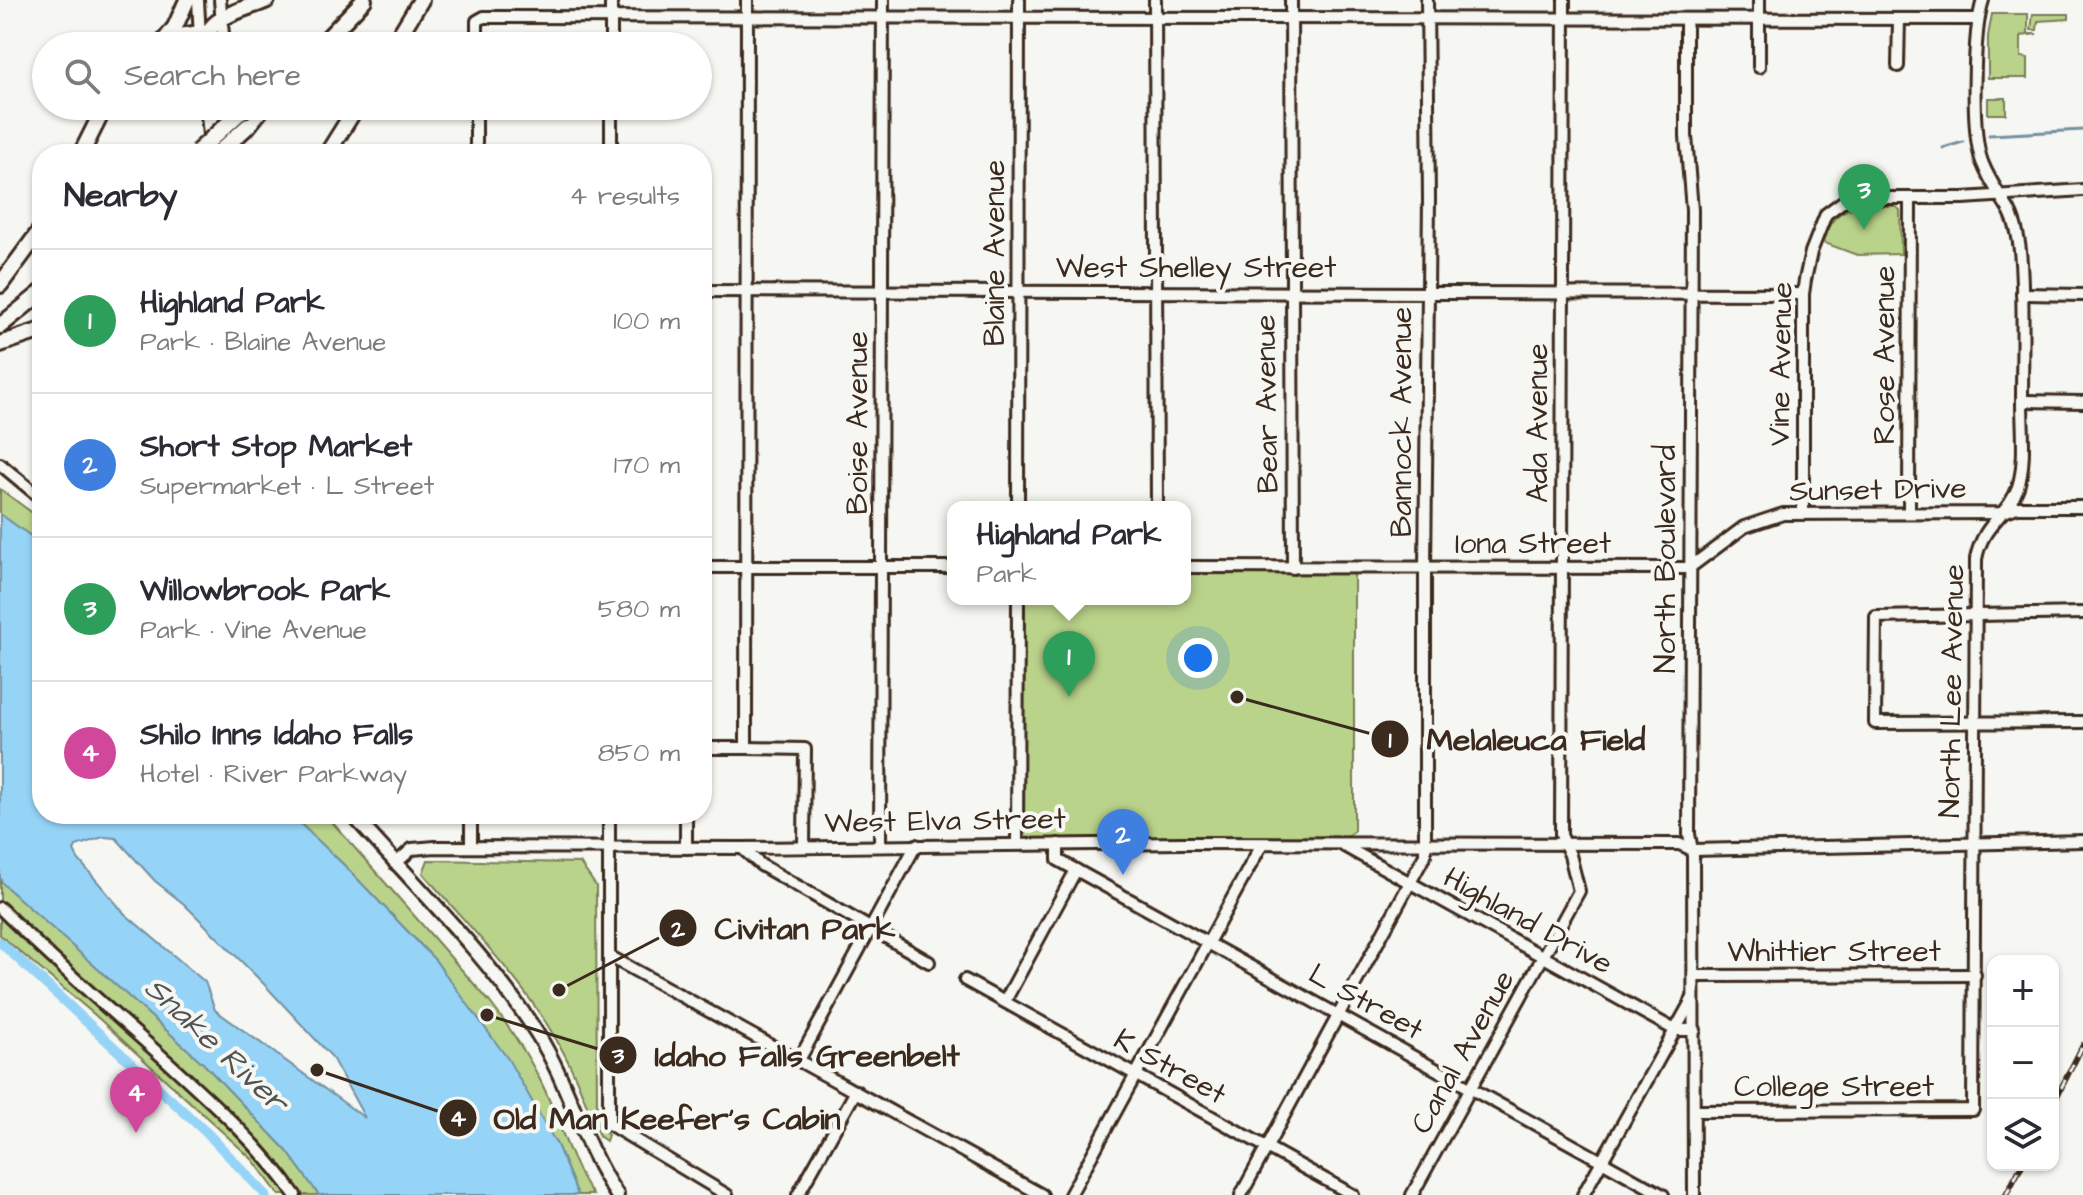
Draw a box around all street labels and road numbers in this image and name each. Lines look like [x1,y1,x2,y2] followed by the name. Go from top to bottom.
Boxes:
[974,160,1016,346] street label: Blaine Avenue
[1056,247,1336,290] street label: West Shelley Street
[1864,265,1906,445] street label: Rose Avenue
[1759,282,1803,446] street label: Vine Avenue
[1381,307,1423,537] street label: Bannock Avenue
[1244,314,1290,494] street label: Bear Avenue
[837,331,879,515] street label: Boise Avenue
[1517,343,1559,503] street label: Ada Avenue
[1645,445,1687,673] street label: North Boulevard
[1789,467,1967,513] street label: Sunset Drive
[1455,523,1611,565] street label: Iona Street
[1929,564,1975,818] street label: North Lee Avenue
[824,798,1066,844] street label: West Elva Street
[1435,857,1620,986] street label: Highland Drive
[1727,931,1941,973] street label: Whittier Street
[1301,953,1431,1051] street label: L Street
[1401,963,1525,1141] street label: Canal Avenue
[1106,1019,1234,1115] street label: K Street
[1734,1066,1934,1109] street label: College Street

